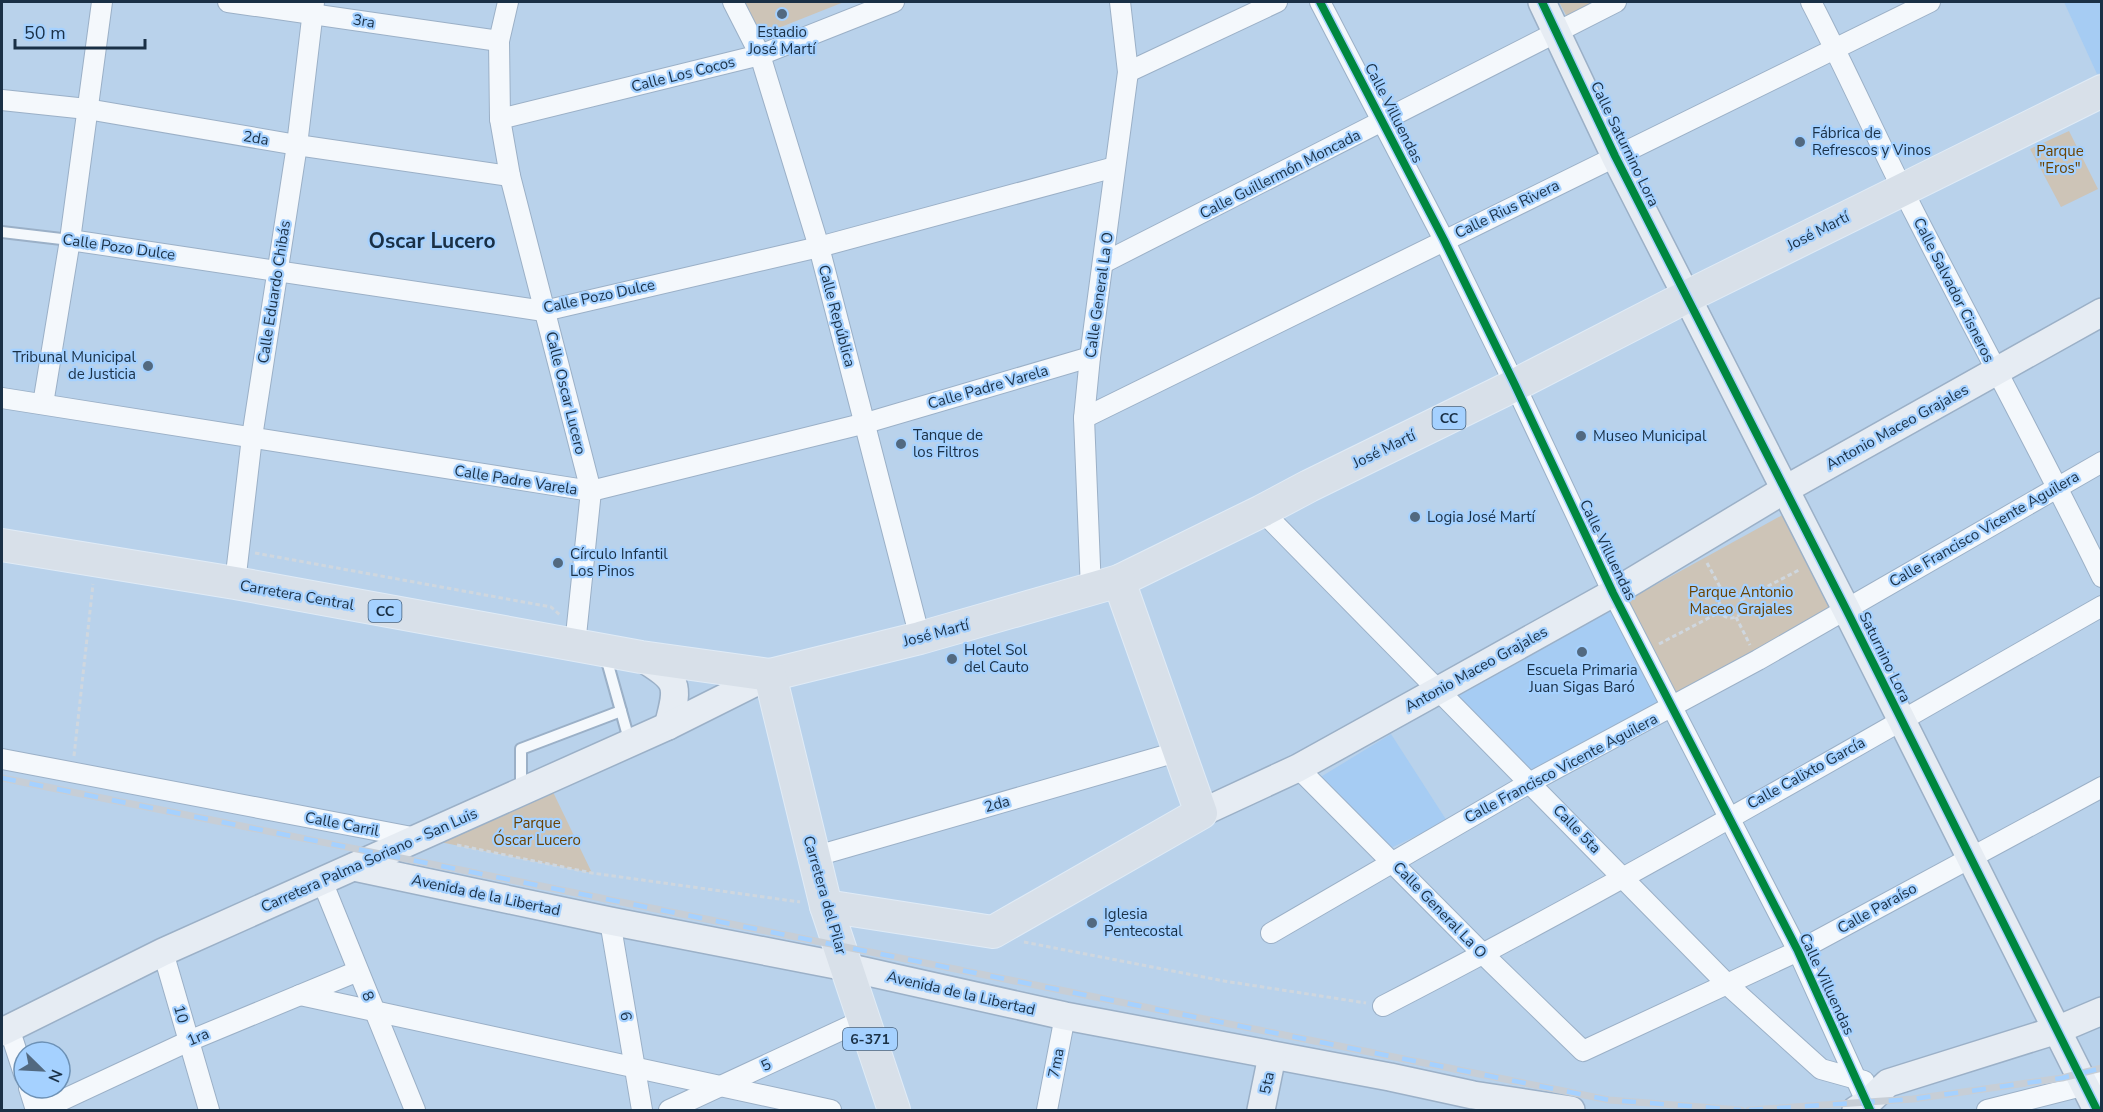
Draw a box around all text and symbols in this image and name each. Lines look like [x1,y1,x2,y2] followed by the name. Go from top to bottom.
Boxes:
[775,7,789,21] marker: Estadio José Martí
[351,9,377,33] street label: 3ra
[15,12,146,50] scale bar
[24,21,66,45] text: 50 m
[747,22,817,59] place label: Estadio José Martí
[629,51,737,97] street label: Calle Los Cocos
[1360,59,1428,167] street label: Calle Villuendas
[1586,78,1664,210] street label: Calle Saturnino Lora
[1812,123,1931,160] place label: Fábrica de Refrescos y Vinos
[1196,125,1364,223] street label: Calle Guillermón Moncada
[242,126,270,150] street label: 2da
[1793,135,1807,149] marker: Fábrica de Refrescos y Vinos
[2036,141,2084,178] park label: Parque "Eros"
[1451,175,1563,243] street label: Calle Rius Rivera
[1782,206,1854,256] street label: José Martí
[1909,214,1999,366] street label: Calle Salvador Cisneros
[253,219,295,365] street label: Calle Eduardo Chibás
[369,227,495,255] district label: Oscar Lucero
[61,229,177,265] street label: Calle Pozo Dulce
[1080,231,1118,359] street label: Calle General La O
[814,263,860,369] street label: Calle República
[541,274,657,318] street label: Calle Pozo Dulce
[541,329,591,457] street label: Calle Oscar Lucero
[13,347,137,384] place label: Tribunal Municipal de Justicia
[141,359,155,373] marker: Tribunal Municipal de Justicia
[925,360,1051,414] street label: Calle Padre Varela
[1822,379,1972,475] street label: Antonio Maceo Grajales
[1432,407,1466,429] road number: CC
[913,425,983,462] place label: Tanque de los Filtros
[1348,425,1420,473] street label: José Martí
[1593,426,1707,446] place label: Museo Municipal
[1574,429,1588,443] marker: Museo Municipal
[894,437,908,451] marker: Tanque de los Filtros
[453,460,579,500] street label: Calle Padre Varela
[1885,466,2083,592] street label: Calle Francisco Vicente Aguilera
[1575,496,1641,604] street label: Calle Villuendas
[1427,507,1537,527] place label: Logia José Martí
[1408,510,1422,524] marker: Logia José Martí
[570,544,668,581] place label: Círculo Infantil Los Pinos
[551,556,565,570] marker: Círculo Infantil Los Pinos
[238,575,356,615] street label: Carretera Central
[1689,582,1793,619] park label: Parque Antonio Maceo Grajales
[368,600,402,622] road number: CC
[1854,608,1916,706] street label: Saturnino Lora
[900,614,973,652] street label: José Martí
[1401,621,1551,717] street label: Antonio Maceo Grajales
[964,640,1029,677] place label: Hotel Sol del Cauto
[1575,645,1589,659] marker: Escuela Primaria Juan Sigas Baró
[945,652,959,666] marker: Hotel Sol del Cauto
[1526,660,1638,697] place label: Escuela Primaria Juan Sigas Baró
[1461,708,1661,828] street label: Calle Francisco Vicente Aguilera
[1743,732,1869,814] street label: Calle Calixto García
[982,791,1012,817] street label: 2da
[1549,800,1605,858] street label: Calle 5ta
[258,803,480,917] street label: Carretera Palma Soriano - San Luis
[303,807,381,841] street label: Calle Carril
[493,813,581,850] park label: Parque Óscar Lucero
[799,833,852,957] street label: Carretera del Pilar
[1389,857,1491,963] street label: Calle General La O
[410,869,562,921] street label: Avenida de la Libertad
[1834,878,1920,938] street label: Calle Paraíso
[1104,904,1183,941] place label: Iglesia Pentecostal
[1085,916,1099,930] marker: Iglesia Pentecostal
[1795,930,1859,1038] street label: Calle Villuendas
[885,966,1037,1020] street label: Avenida de la Libertad
[357,988,379,1004] street label: 8
[169,1003,193,1025] street label: 10
[615,1010,637,1022] street label: 6
[184,1023,212,1051] street label: 1ra
[843,1028,897,1050] road number: 6-371
[12,1040,72,1100] north arrow
[1043,1046,1069,1080] street label: 7ma
[758,1054,774,1076] street label: 5
[42,1066,67,1086] text: N
[1255,1070,1279,1096] street label: 5ta

